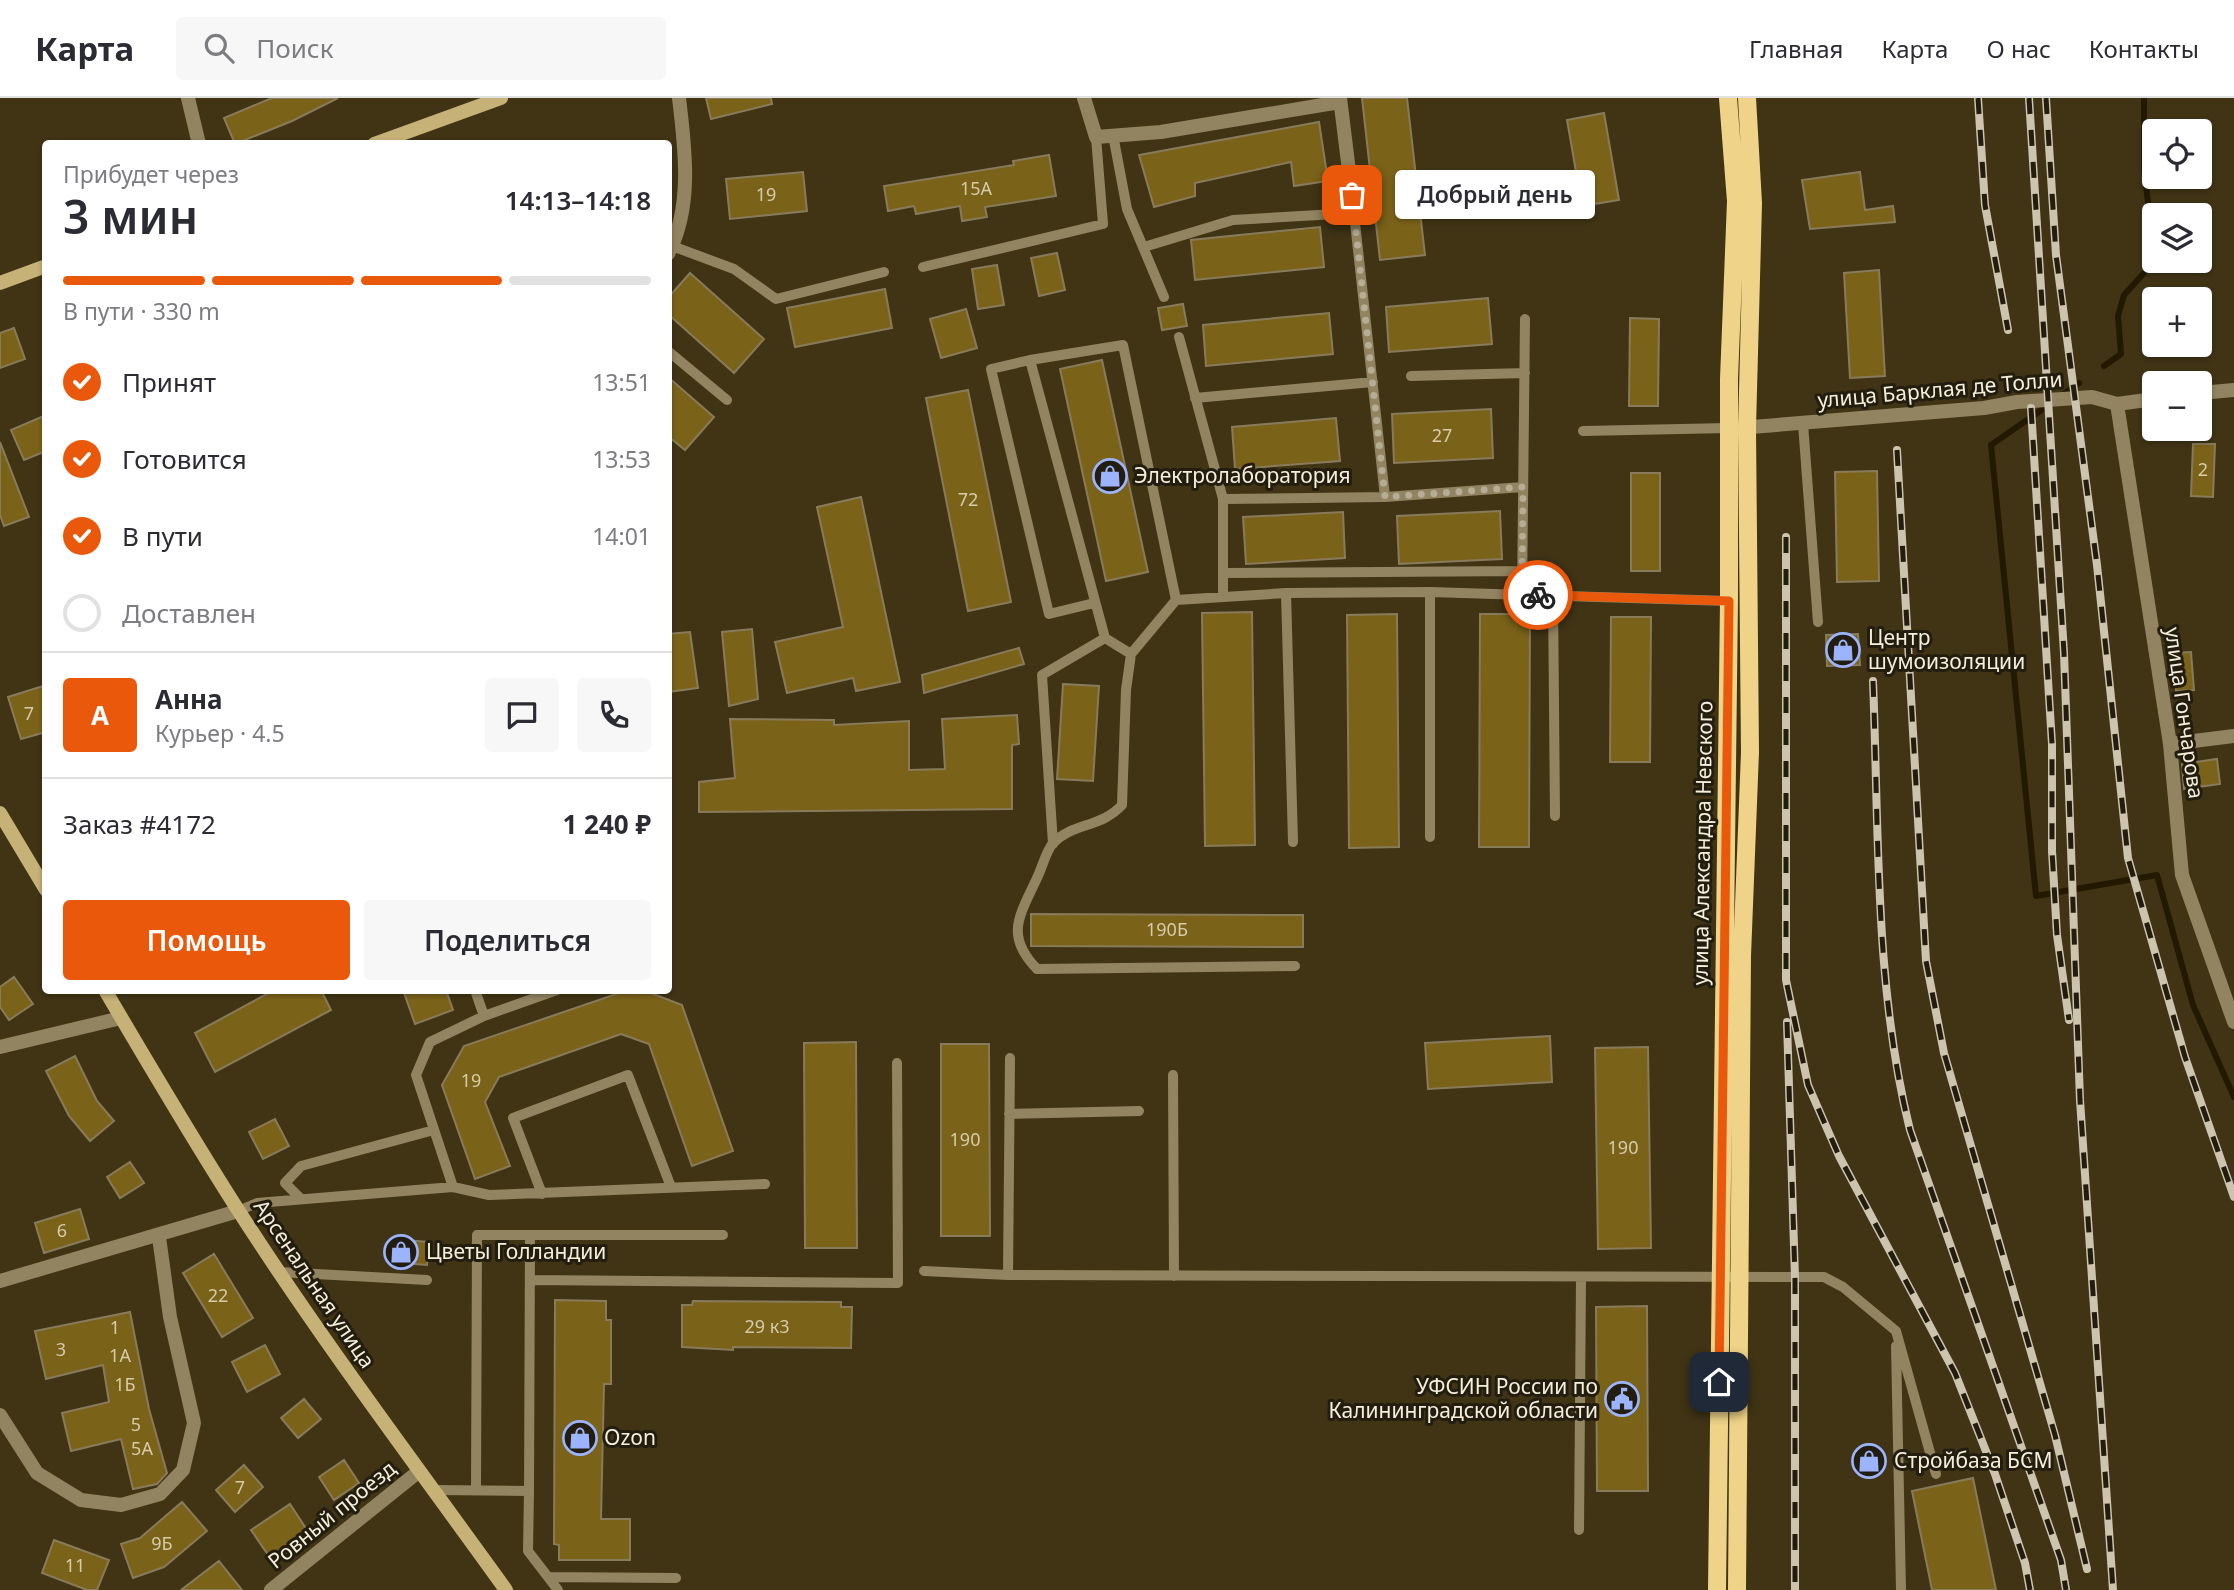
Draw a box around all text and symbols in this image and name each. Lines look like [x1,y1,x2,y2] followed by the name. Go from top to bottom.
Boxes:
[176,17,666,80] search box
[35,26,134,71] text: Карта
[200,29,238,67] icon: search
[256,30,333,66] text: Поиск
[1749,32,1843,65] text: Главная
[1881,32,1948,65] text: Карта
[1986,32,2051,65] text: О нас
[2089,32,2199,65] text: Контакты
[2142,119,2212,441] map controls
[2142,119,2212,189] button: locate
[63,158,239,190] text: Прибудет через
[1322,165,1382,225] pin
[1394,170,1594,220] callout: Добрый день
[960,176,993,200] house number: 15А
[1333,176,1371,214] icon: bag
[1417,178,1573,210] text: Добрый день
[505,182,651,218] text: 14:13–14:18
[756,182,776,206] house number: 19
[63,185,198,247] text: 3 мин
[2142,203,2212,273] button: layers
[2142,287,2212,357] button: +
[63,295,220,327] text: В пути · 330 m
[63,363,101,401] icon: check
[122,364,216,400] text: Принят
[1816,364,2064,414] street label: улица Барклая де Толли
[592,366,651,398] text: 13:51
[2142,371,2212,441] button: −
[1432,423,1452,447] house number: 27
[63,440,101,478] icon: check
[122,441,247,477] text: Готовится
[592,443,651,475] text: 13:53
[1091,457,1129,495] shop icon: Электролаборатория
[2198,457,2208,481] house number: 2
[1134,461,1351,489] place label: Электролаборатория
[958,487,978,511] house number: 72
[63,517,101,555] icon: check
[122,518,203,554] text: В пути
[592,520,651,552] text: 14:01
[1503,560,1573,630] courier
[1519,576,1557,614] icon: bike
[122,595,256,631] text: Доставлен
[1868,623,2025,675] place label: Центр шумоизоляции
[2159,625,2211,800] street label: улица Гончарова
[1824,631,1862,669] shop icon: Центр шумоизоляции
[485,678,559,752] button: chat
[577,678,651,752] button: phone
[155,681,223,717] text: Анна
[91,697,109,733] text: А
[1686,700,1718,986] street label: улица Александра Невского
[24,701,34,725] house number: 7
[155,717,285,749] text: Курьер · 4.5
[63,806,216,842] text: Заказ #4172
[562,806,651,842] text: 1 240 ₽
[63,900,350,980] button: Помощь
[364,900,651,980] button: Поделиться
[1146,917,1188,941] house number: 190Б
[461,1068,481,1092] house number: 19
[950,1127,980,1151] house number: 190
[1608,1135,1638,1159] house number: 190
[248,1194,382,1373] street label: Арсенальная улица
[57,1218,67,1242] house number: 6
[382,1233,420,1271] shop icon: Цветы Голландии
[426,1237,606,1265] place label: Цветы Голландии
[208,1283,228,1307] house number: 22
[744,1314,790,1338] house number: 29 к3
[110,1315,120,1339] house number: 1
[56,1337,66,1361] house number: 3
[109,1343,131,1367] house number: 1А
[1689,1352,1749,1412] pin
[1700,1363,1738,1401] icon: home
[114,1372,136,1396] house number: 1Б
[1329,1372,1598,1424] place label: УФСИН России по Калининградской области
[1603,1380,1641,1418] public building icon: УФСИН России по Калининградской области
[131,1412,141,1436] house number: 5
[561,1419,599,1457] shop icon: Ozon
[604,1423,656,1451] place label: Ozon
[131,1436,153,1460] house number: 5А
[1850,1442,1888,1480] shop icon: Стройбаза БСМ
[1894,1446,2052,1474] place label: Стройбаза БСМ
[262,1454,401,1574] street label: Ровный проезд
[235,1475,245,1499] house number: 7
[151,1531,173,1555] house number: 9Б
[65,1553,85,1577] house number: 11

